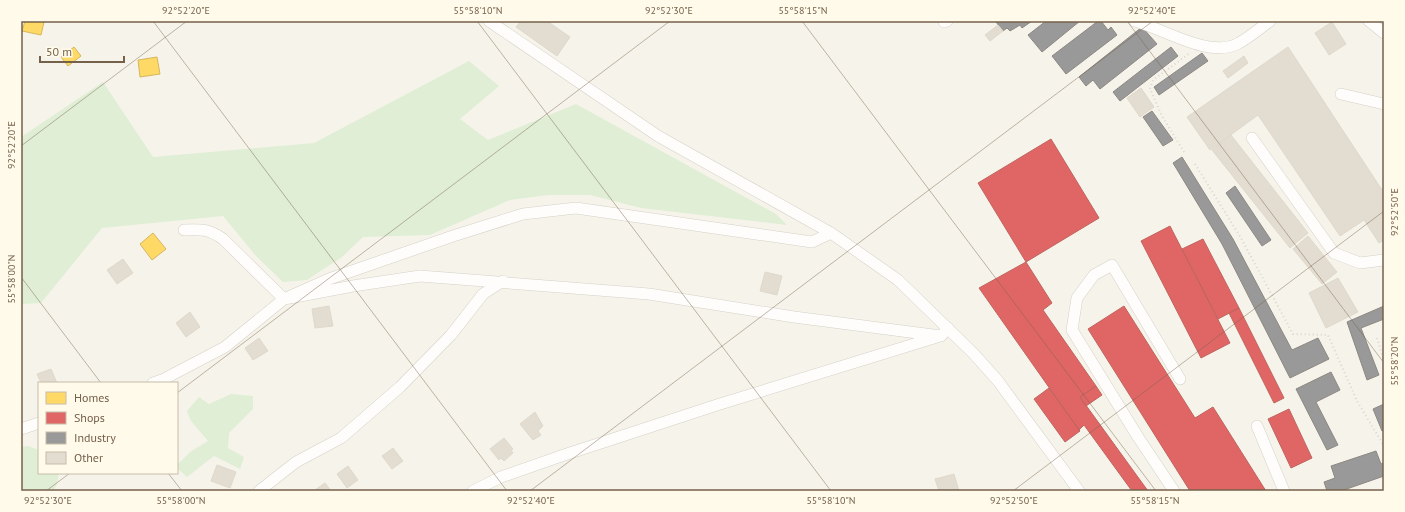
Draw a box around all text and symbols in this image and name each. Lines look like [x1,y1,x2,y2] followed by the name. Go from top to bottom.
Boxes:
[162,4,210,17] text: 92°52'20"E
[453,4,503,17] text: 55°58'10"N
[645,4,693,17] text: 92°52'30"E
[778,4,828,17] text: 55°58'15"N
[1128,4,1176,17] text: 92°52'40"E
[40,38,124,64] scale bar
[46,44,72,59] text: 50 m
[5,121,18,169] text: 92°52'20"E
[1388,188,1401,236] text: 92°52'50"E
[5,254,18,304] text: 55°58'00"N
[1388,336,1401,386] text: 55°58'20"N
[38,382,178,474] legend
[74,390,109,405] text: Homes
[74,410,105,425] text: Shops
[74,430,116,445] text: Industry
[74,450,103,465] text: Other
[24,494,72,507] text: 92°52'30"E
[156,494,206,507] text: 55°58'00"N
[507,494,555,507] text: 92°52'40"E
[806,494,856,507] text: 55°58'10"N
[990,494,1038,507] text: 92°52'50"E
[1130,494,1180,507] text: 55°58'15"N

